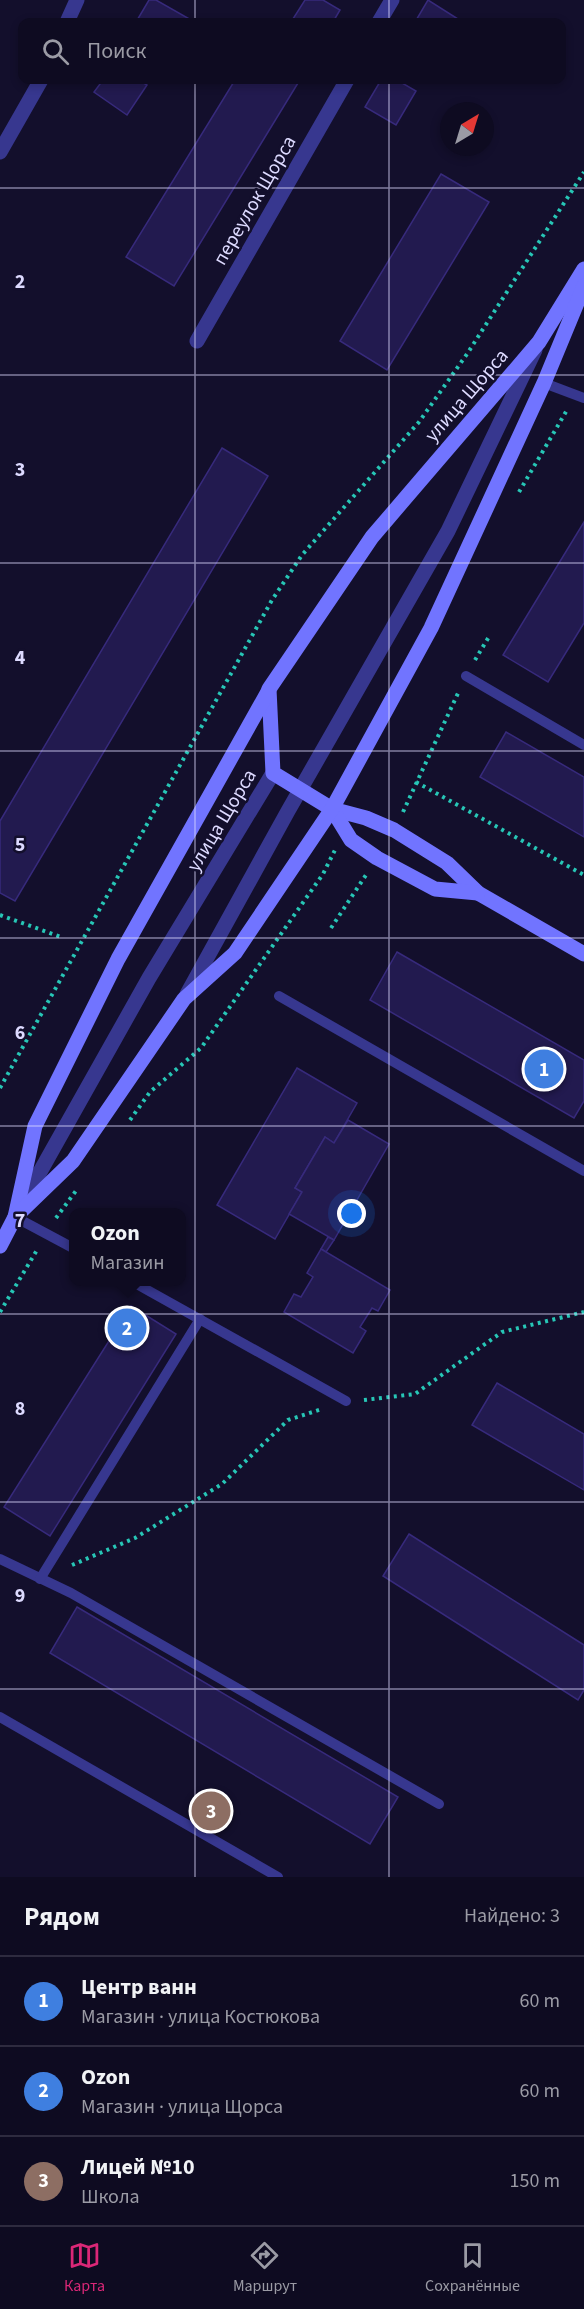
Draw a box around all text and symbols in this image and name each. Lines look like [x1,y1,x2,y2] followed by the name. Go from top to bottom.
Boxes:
[18,18,566,84] search box
[39,35,72,68] icon: search
[87,35,146,67] text: Поиск
[440,102,494,156] north arrow
[206,131,303,270] street label: переулок Щорса
[15,268,25,296] text: 2
[418,343,515,448] street label: улица Щорса
[15,456,25,484] text: 3
[15,644,26,672] text: 4
[180,764,264,877] street label: улица Щорса
[15,831,25,859] text: 5
[15,1019,25,1047] text: 6
[524,1046,564,1092] pin: 1
[337,1199,366,1228] your location
[15,1207,25,1235] text: 7
[69,1208,186,1286] popup
[91,1217,140,1249] text: Ozon
[91,1249,164,1277] text: Магазин
[108,1306,146,1350] pin: 2
[15,1395,25,1423] text: 8
[15,1582,25,1610] text: 9
[192,1788,230,1834] pin: 3
[24,1898,100,1935] text: Рядом
[464,1902,560,1930] text: Найдено: 3
[81,1971,197,2003] text: Центр ванн
[38,1987,49,2015] text: 1
[520,1987,560,2015] text: 60 m
[81,2003,320,2031] text: Магазин · улица Костюкова
[81,2061,130,2093] text: Ozon
[38,2077,49,2105] text: 2
[520,2077,560,2105] text: 60 m
[81,2093,283,2121] text: Магазин · улица Щорса
[81,2151,195,2183] text: Лицей №10
[38,2167,49,2195] text: 3
[510,2167,560,2195] text: 150 m
[81,2183,140,2211] text: Школа
[64,2239,105,2297] tab: Карта
[233,2239,297,2297] tab: Маршрут
[425,2239,520,2297] tab: Сохранённые

